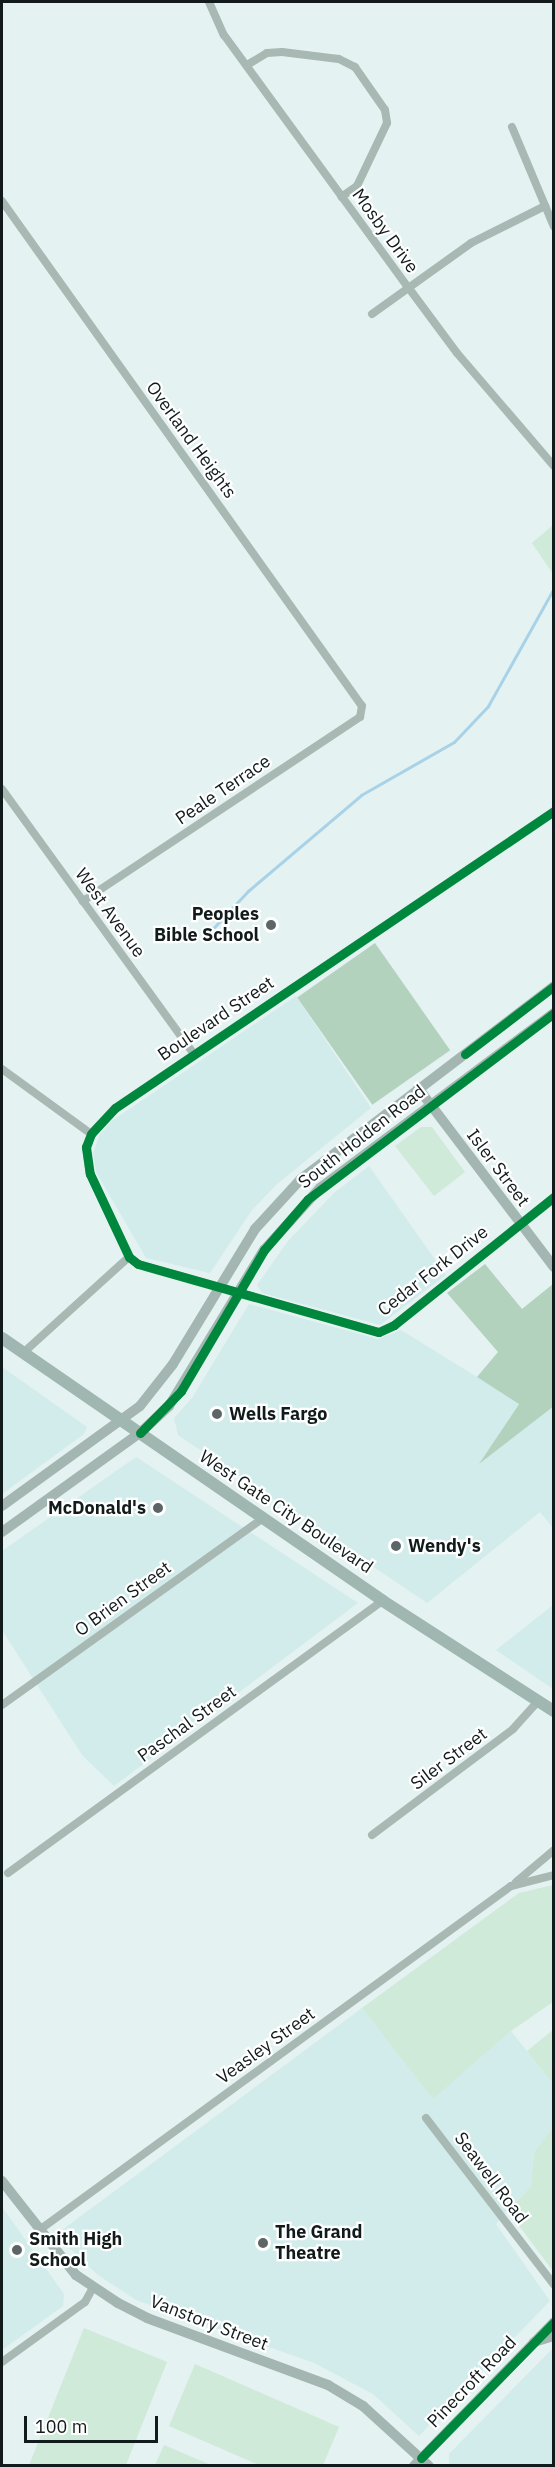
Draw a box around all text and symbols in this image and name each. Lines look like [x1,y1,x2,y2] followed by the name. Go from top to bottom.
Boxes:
[347,185,423,277] street label: Mosby Drive
[141,377,241,503] street label: Overland Heights
[172,750,274,830] street label: Peale Terrace
[70,864,150,962] street label: West Avenue
[154,904,259,946] place label: Peoples Bible School
[264,918,278,932] marker: Peoples Bible School
[154,972,278,1066] street label: Boulevard Street
[294,1081,430,1193] street label: South Holden Road
[462,1125,534,1211] street label: Isler Street
[374,1221,492,1321] street label: Cedar Fork Drive
[229,1403,327,1425] place label: Wells Fargo
[210,1407,224,1421] marker: Wells Fargo
[195,1446,377,1578] street label: West Gate City Boulevard
[48,1497,146,1519] place label: McDonald's
[151,1501,165,1515] marker: McDonald's
[408,1535,481,1557] place label: Wendy's
[389,1539,403,1553] marker: Wendy's
[71,1557,175,1641] street label: O Brien Street
[134,1681,240,1767] street label: Paschal Street
[407,1723,491,1795] street label: Siler Street
[213,2003,319,2089] street label: Veasley Street
[450,2128,532,2228] street label: Seawell Road
[275,2222,362,2264] place label: The Grand Theatre
[29,2229,122,2272] place label: Smith High School
[256,2236,270,2250] marker: The Grand Theatre
[10,2243,24,2257] marker: Smith High School
[147,2291,271,2355] street label: Vanstory Street
[423,2332,521,2432] street label: Pinecroft Road
[27,2404,160,2442] scale bar
[35,2415,87,2438] text: 100 m

